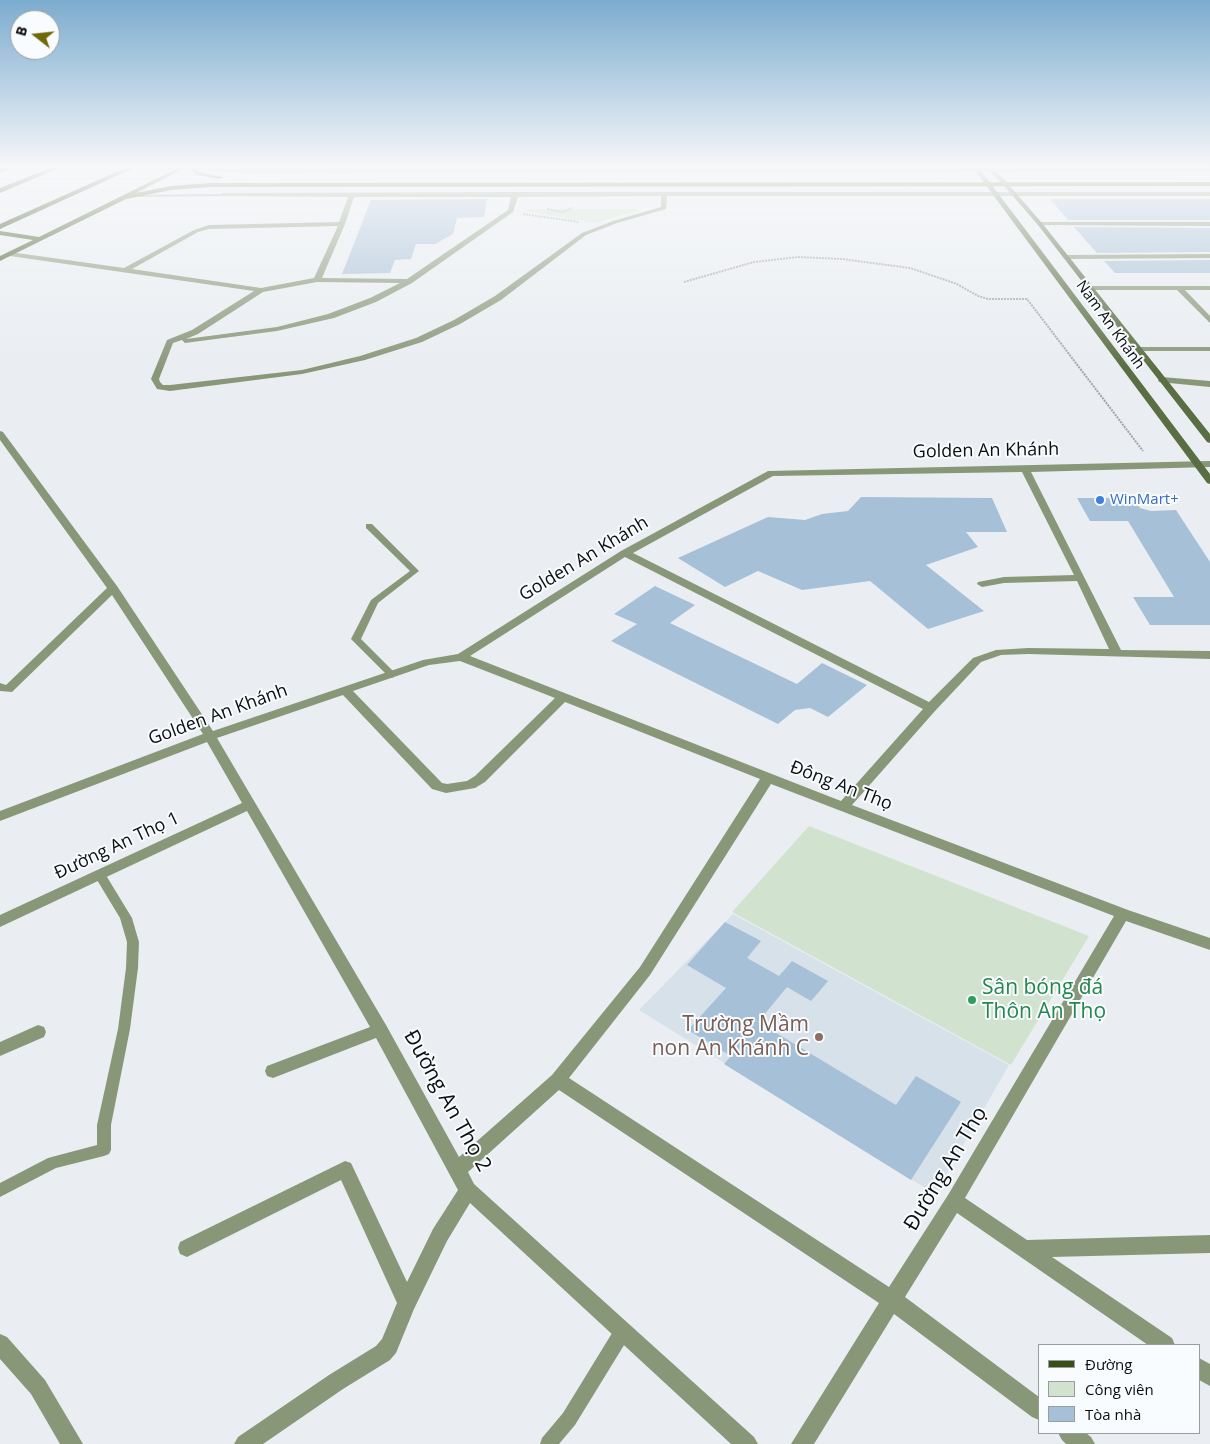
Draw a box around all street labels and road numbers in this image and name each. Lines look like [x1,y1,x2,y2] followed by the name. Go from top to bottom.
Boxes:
[1072,277,1148,373] street label: Nam An Khánh
[913,439,1059,463] street label: Golden An Khánh
[516,512,652,606] street label: Golden An Khánh
[145,680,291,750] street label: Golden An Khánh
[787,757,895,815] street label: Đông An Thọ
[51,808,183,884] street label: Đường An Thọ 1
[398,1026,496,1176] street label: Đường An Thọ 2
[899,1102,993,1236] street label: Đường An Thọ

